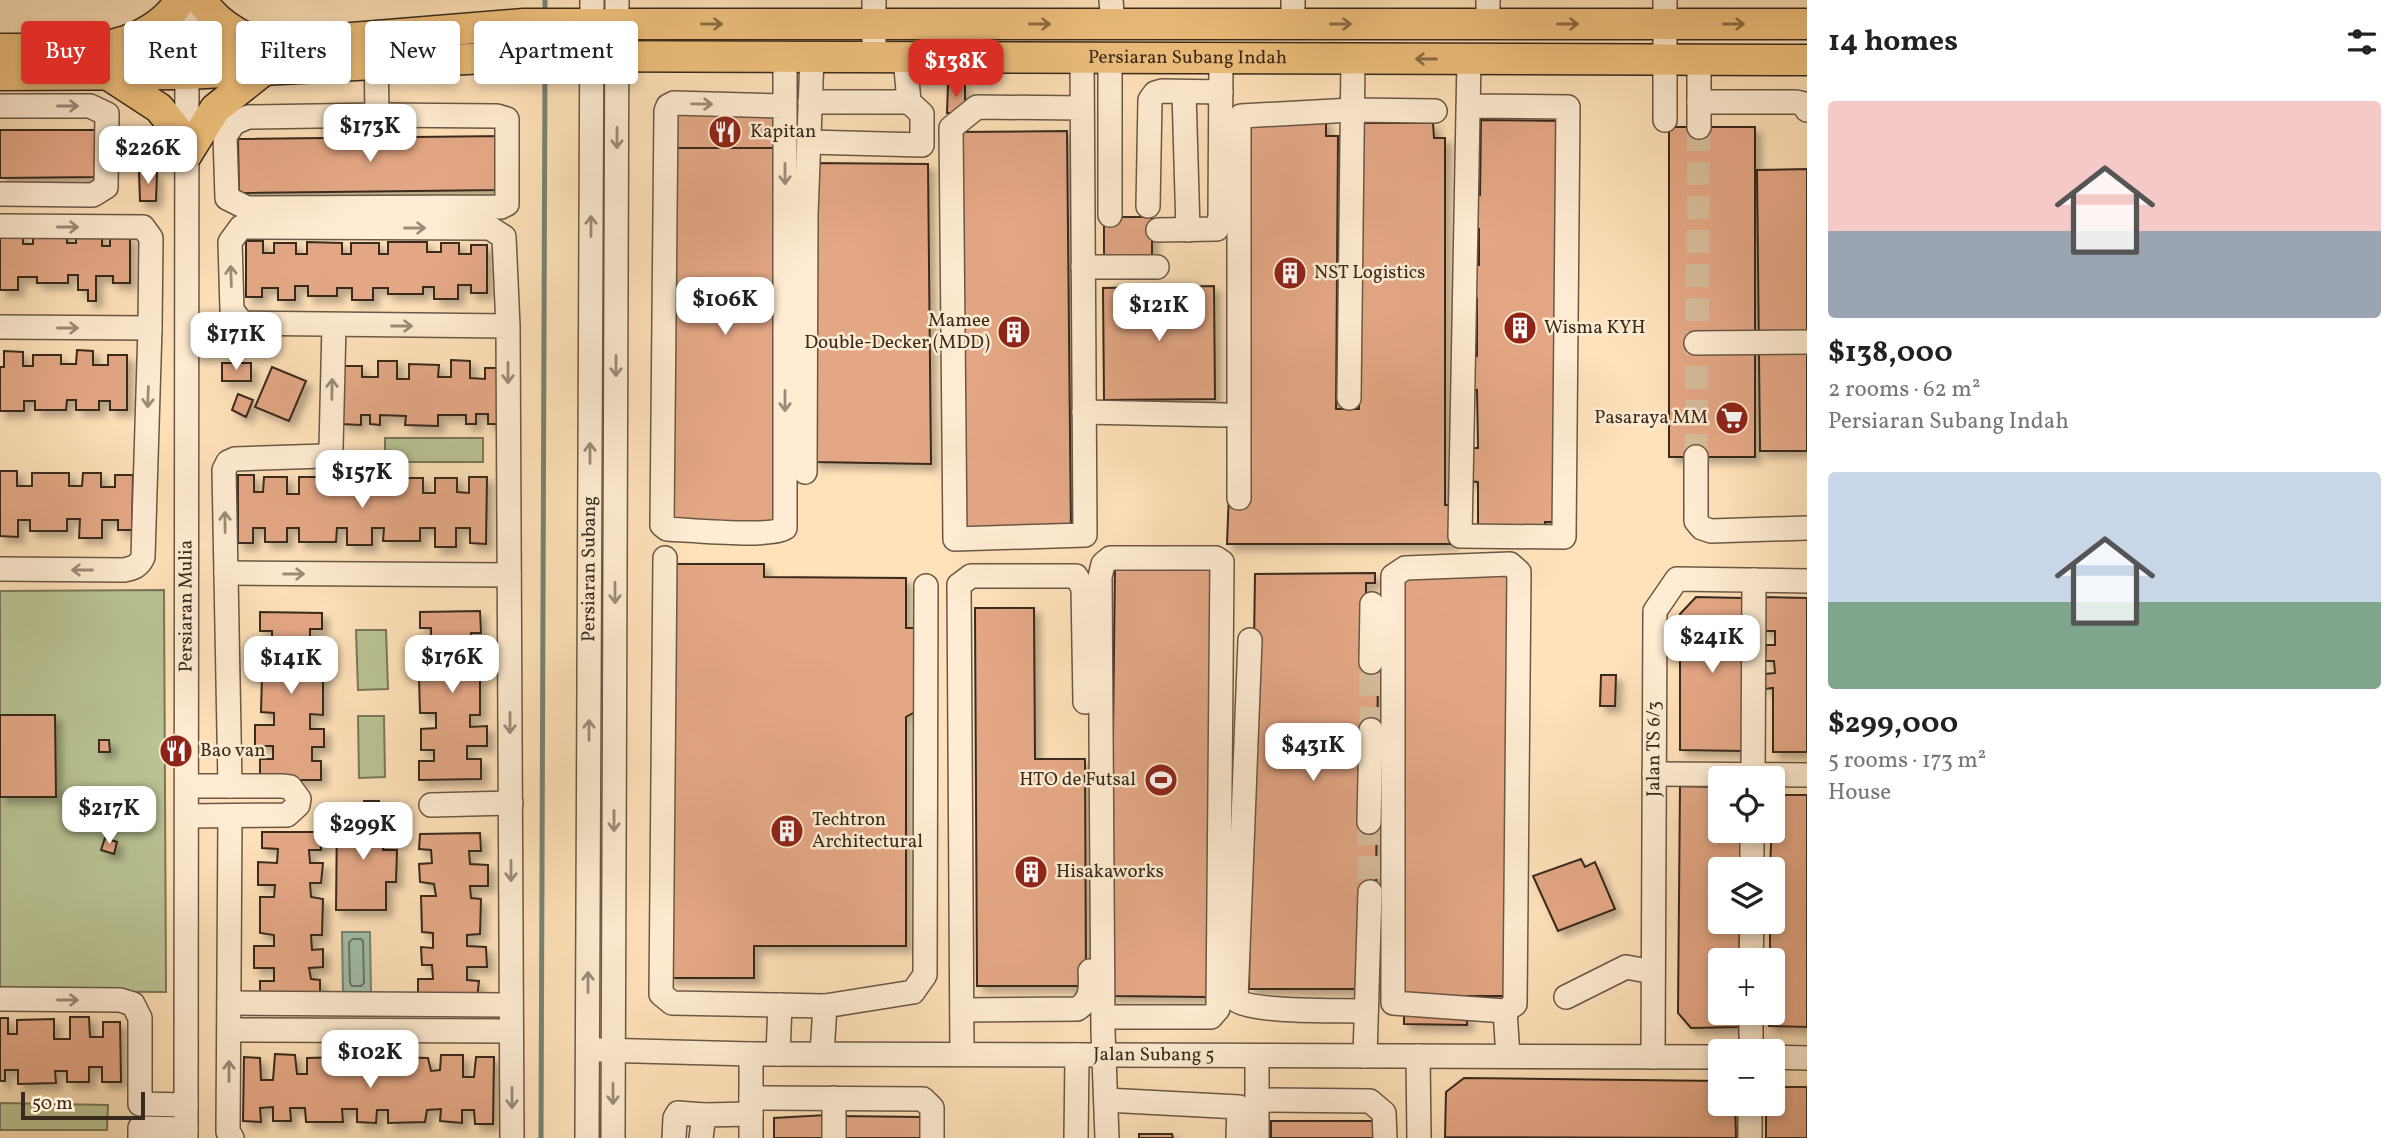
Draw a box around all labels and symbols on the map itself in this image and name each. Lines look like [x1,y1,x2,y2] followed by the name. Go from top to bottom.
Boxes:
[700,17,723,31] one-way arrow
[1028,17,1051,31] one-way arrow
[1329,17,1352,31] one-way arrow
[1557,17,1580,31] one-way arrow
[1722,17,1745,31] one-way arrow
[907,40,1005,99] pin: $138K
[1088,45,1287,71] street label: Persiaran Subang Indah
[1414,52,1437,66] one-way arrow
[691,97,714,111] one-way arrow
[56,99,79,113] one-way arrow
[321,104,419,164] pin: $173K
[706,113,744,151] restaurant icon: Kapitan
[750,119,816,145] place label: Kapitan
[610,126,624,149] one-way arrow
[99,127,197,186] pin: $226K
[778,162,791,185] one-way arrow
[584,215,598,238] one-way arrow
[56,220,79,234] one-way arrow
[404,221,427,235] one-way arrow
[1271,254,1309,292] building icon: NST Logistics
[1314,260,1426,286] place label: NST Logistics
[224,265,237,288] one-way arrow
[676,278,774,337] pin: $106K
[1110,284,1208,343] pin: $121K
[804,308,990,356] place label: Mamee Double-Decker (MDD)
[1501,309,1539,347] building icon: Wisma KYH
[187,312,285,372] pin: $171K
[995,313,1033,351] building icon: Mamee Double-Decker (MDD)
[1544,315,1646,341] place label: Wisma KYH
[390,319,413,333] one-way arrow
[56,321,79,335] one-way arrow
[609,354,623,377] one-way arrow
[501,362,515,385] one-way arrow
[326,378,339,401] one-way arrow
[142,385,155,408] one-way arrow
[778,390,792,413] one-way arrow
[1713,399,1751,437] supermarket icon: Pasaraya MM
[1594,405,1708,431] place label: Pasaraya MM
[583,442,597,465] one-way arrow
[313,450,411,510] pin: $157K
[576,496,603,642] street label: Persiaran Subang
[218,511,232,534] one-way arrow
[173,540,200,672] street label: Persiaran Mulia
[70,563,93,576] one-way arrow
[282,567,305,581] one-way arrow
[608,581,622,604] one-way arrow
[1663,616,1761,675] pin: $241K
[242,636,340,696] pin: $141K
[403,636,501,695] pin: $176K
[1641,701,1668,797] street label: Jalan TS 6/3
[503,712,517,735] one-way arrow
[582,719,596,742] one-way arrow
[1264,724,1362,783] pin: $431K
[157,732,195,770] restaurant icon: Bao van
[200,738,265,764] place label: Bao van
[1142,761,1180,799] sports icon: HTO de Futsal
[1019,767,1136,793] place label: HTO de Futsal
[60,786,158,846] pin: $217K
[314,802,412,862] pin: $299K
[812,807,923,855] place label: Techtron Architectural
[608,809,621,832] one-way arrow
[768,812,806,850] building icon: Techtron Architectural
[1012,853,1050,891] building icon: Hisakaworks
[504,859,518,882] one-way arrow
[1056,859,1164,885] place label: Hisakaworks
[581,971,595,994] one-way arrow
[56,993,79,1007] one-way arrow
[321,1030,419,1090] pin: $102K
[1093,1042,1215,1068] street label: Jalan Subang 5
[222,1060,236,1083] one-way arrow
[606,1083,620,1106] one-way arrow
[505,1087,519,1110] one-way arrow
[21,1089,145,1121] scale bar

